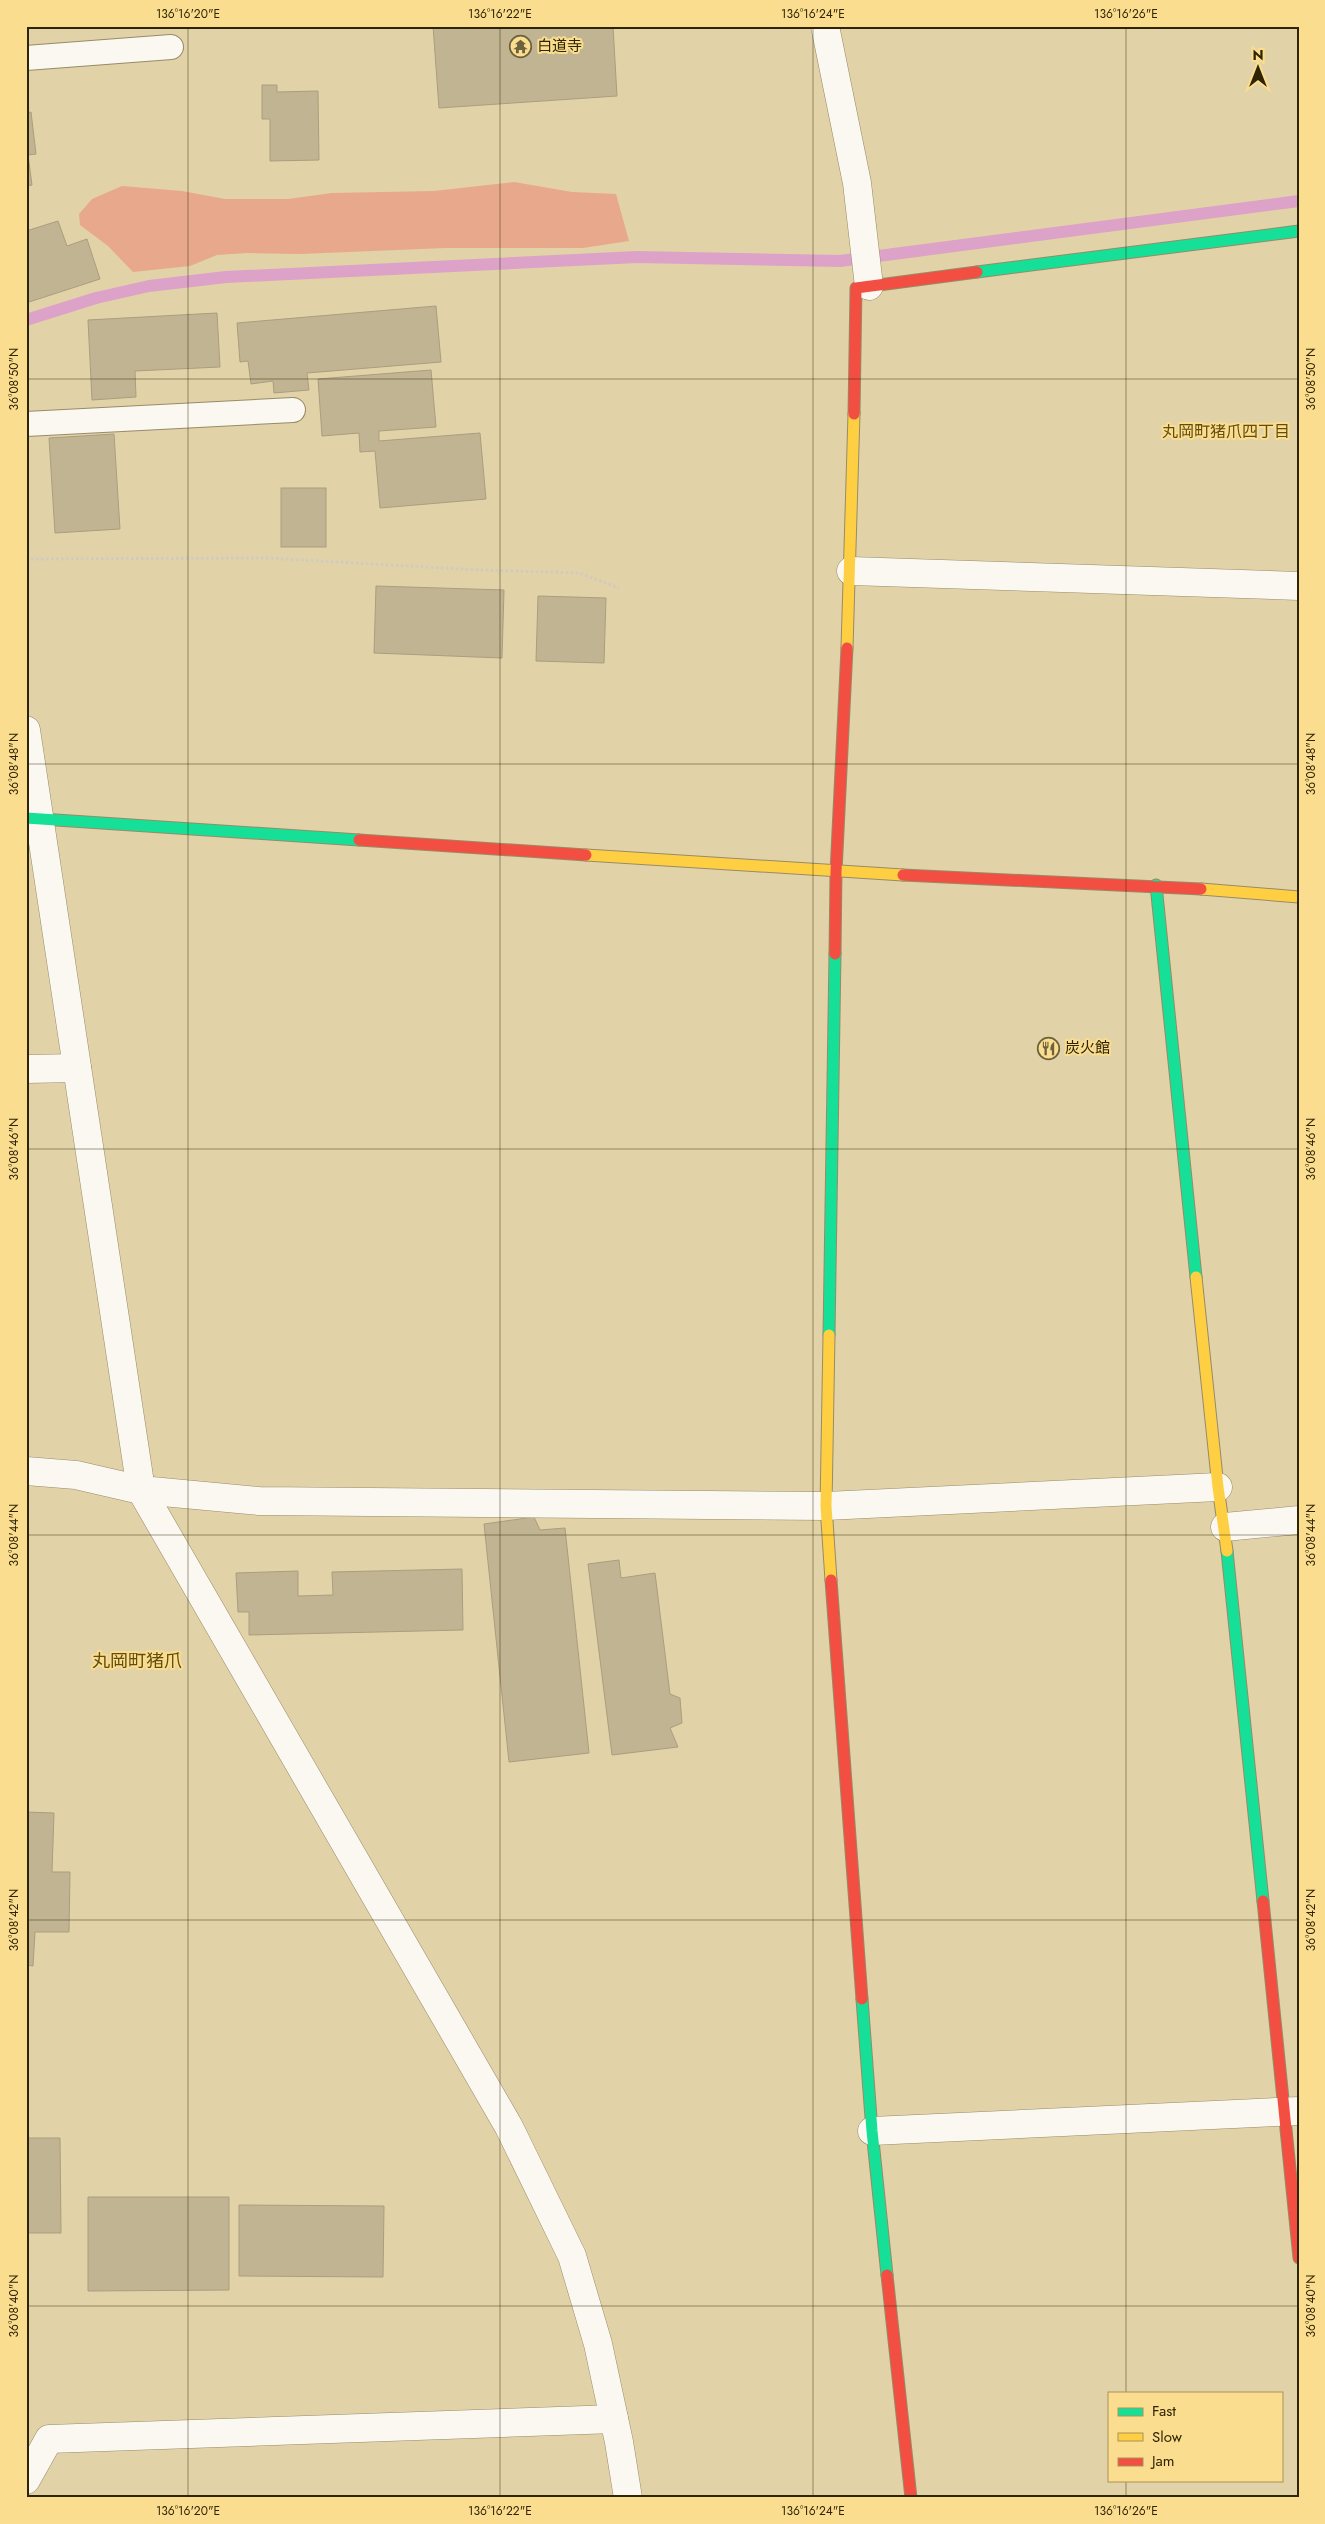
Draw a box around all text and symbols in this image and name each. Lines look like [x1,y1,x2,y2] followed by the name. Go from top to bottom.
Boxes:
[156,5,220,23] text: 136°16'20"E
[468,5,532,23] text: 136°16'22"E
[781,5,845,23] text: 136°16'24"E
[1094,5,1158,23] text: 136°16'26"E
[509,34,533,58] temple icon: 白道寺
[537,35,582,57] place label: 白道寺
[1232,42,1282,92] north arrow
[1252,45,1264,65] text: N
[5,348,23,410] text: 36°08'50"N
[1302,348,1320,410] text: 36°08'50"N
[1162,420,1290,443] district label: 丸岡町猪爪四丁目
[5,733,23,795] text: 36°08'48"N
[1302,733,1320,795] text: 36°08'48"N
[1037,1036,1061,1060] restaurant icon: 炭火館
[1065,1037,1110,1059] place label: 炭火館
[5,1118,23,1180] text: 36°08'46"N
[1302,1118,1320,1180] text: 36°08'46"N
[5,1504,23,1566] text: 36°08'44"N
[1302,1504,1320,1566] text: 36°08'44"N
[92,1648,182,1674] district label: 丸岡町猪爪
[5,1889,23,1951] text: 36°08'42"N
[1302,1889,1320,1951] text: 36°08'42"N
[5,2274,23,2338] text: 36°08'40"N
[1302,2274,1320,2338] text: 36°08'40"N
[1108,2392,1282,2482] legend
[1152,2400,1176,2422] text: Fast
[1152,2426,1183,2448] text: Slow
[1150,2450,1175,2472] text: Jam
[156,2502,220,2520] text: 136°16'20"E
[468,2502,532,2520] text: 136°16'22"E
[781,2502,845,2520] text: 136°16'24"E
[1094,2502,1158,2520] text: 136°16'26"E

